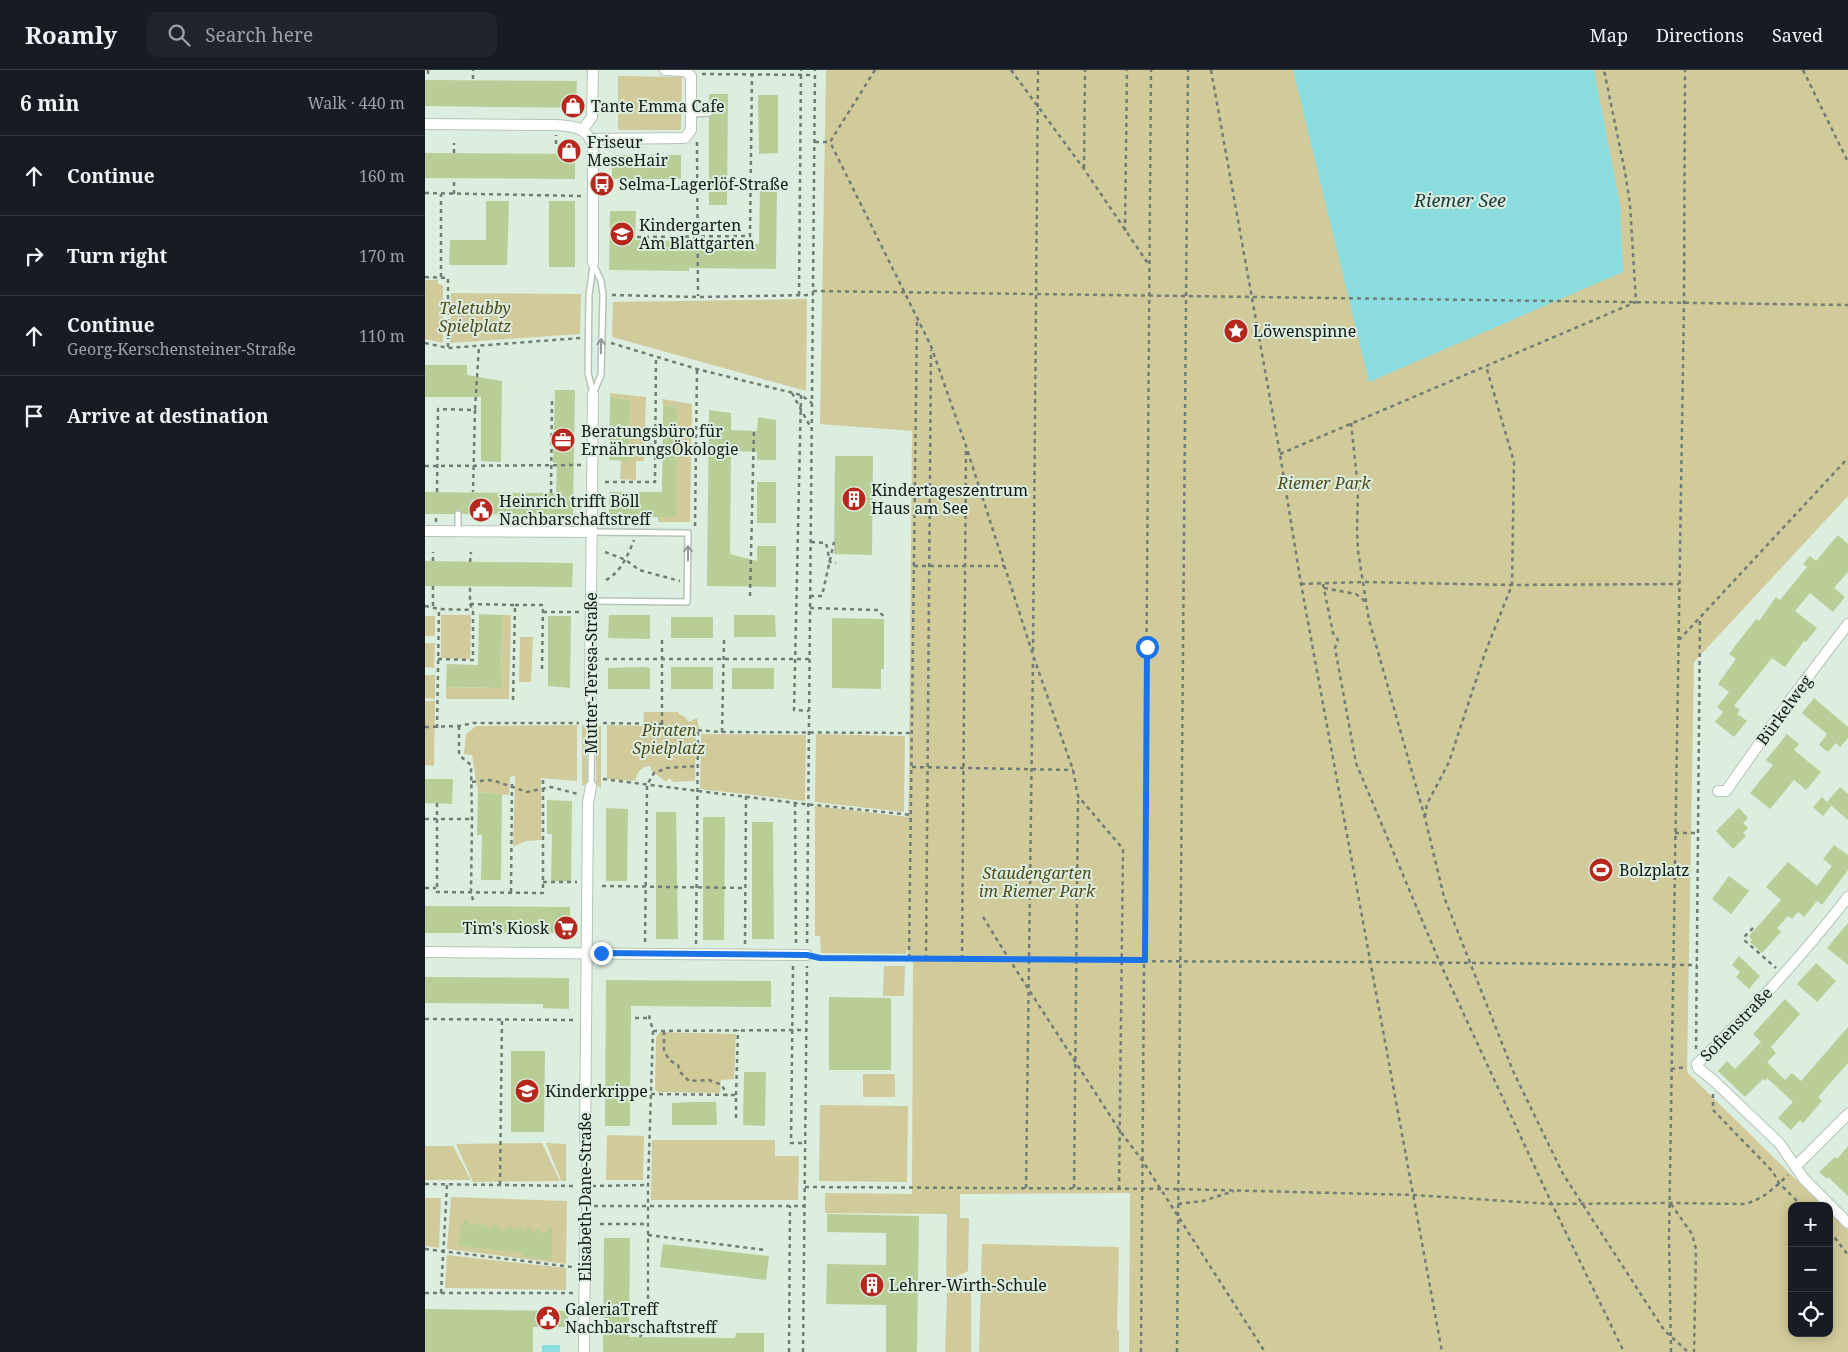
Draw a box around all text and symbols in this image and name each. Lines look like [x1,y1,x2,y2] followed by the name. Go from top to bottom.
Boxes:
[147,12,497,57] search box
[25,18,117,51] text: Roamly
[165,21,193,49] icon: search
[205,22,313,48] text: Search here
[1590,23,1628,47] text: Map
[1656,23,1744,47] text: Directions
[1772,23,1823,47] text: Saved
[20,89,79,117] text: 6 min
[308,92,405,114] text: Walk · 440 m
[560,93,586,119] shop icon: Tante Emma Cafe
[591,95,725,117] place label: Tante Emma Cafe
[587,131,668,171] place label: Friseur MesseHair
[556,138,582,164] shop icon: Friseur MesseHair
[20,162,48,190] icon: ahead
[67,163,155,189] text: Continue
[359,165,405,187] text: 160 m
[589,171,615,197] bus stop icon: Selma-Lagerlöf-Straße
[619,173,789,195] place label: Selma-Lagerlöf-Straße
[1413,188,1506,212] water label: Riemer See
[639,214,755,254] place label: Kindergarten Am Blattgarten
[609,221,635,247] school or university icon: Kindergarten Am Blattgarten
[20,242,48,270] icon: right
[67,243,167,269] text: Turn right
[359,245,405,267] text: 170 m
[439,297,511,337] park label: Teletubby Spielplatz
[67,312,155,338] text: Continue
[1223,318,1249,344] place icon: Löwenspinne
[1253,320,1356,342] place label: Löwenspinne
[20,322,48,350] icon: ahead
[359,325,405,347] text: 110 m
[67,338,296,360] text: Georg-Kerschensteiner-Straße
[596,339,606,355] one-way arrow
[20,402,48,430] icon: arrive
[67,403,269,429] text: Arrive at destination
[581,420,738,460] place label: Beratungsbüro für ErnährungsÖkologie
[550,427,576,453] office icon: Beratungsbüro für ErnährungsÖkologie
[1276,472,1371,494] park label: Riemer Park
[871,479,1028,519] place label: Kindertageszentrum Haus am See
[841,486,867,512] building icon: Kindertageszentrum Haus am See
[499,490,652,530] place label: Heinrich trifft Böll Nachbarschaftstreff
[468,497,494,523] public building icon: Heinrich trifft Böll Nachbarschaftstreff
[683,545,693,562] one-way arrow
[580,592,602,754] street label: Mutter-Teresa-Straße
[1136,636,1159,659] route start
[1751,670,1817,750] street label: Bürkelweg
[633,719,705,759] park label: Piraten Spielplatz
[1588,857,1614,883] sports icon: Bolzplatz
[1619,859,1689,881] place label: Bolzplatz
[979,862,1096,902] park label: Staudengarten im Riemer Park
[553,915,579,941] supermarket icon: Tim's Kiosk
[463,917,550,939] place label: Tim's Kiosk
[590,942,613,965] route end
[1695,982,1777,1066] street label: Sofienstraße
[514,1078,540,1104] school or university icon: Kinderkrippe
[545,1080,648,1102] place label: Kinderkrippe
[574,1112,596,1282] street label: Elisabeth-Dane-Straße
[1788,1202,1833,1337] map controls
[1788,1202,1833,1247] button: +
[1788,1247,1833,1292] button: −
[859,1272,885,1298] building icon: Lehrer-Wirth-Schule
[889,1274,1047,1296] place label: Lehrer-Wirth-Schule
[1788,1292,1833,1337] button: locate
[565,1298,718,1338] place label: GaleriaTreff Nachbarschaftstreff
[535,1305,561,1331] public building icon: GaleriaTreff Nachbarschaftstreff

